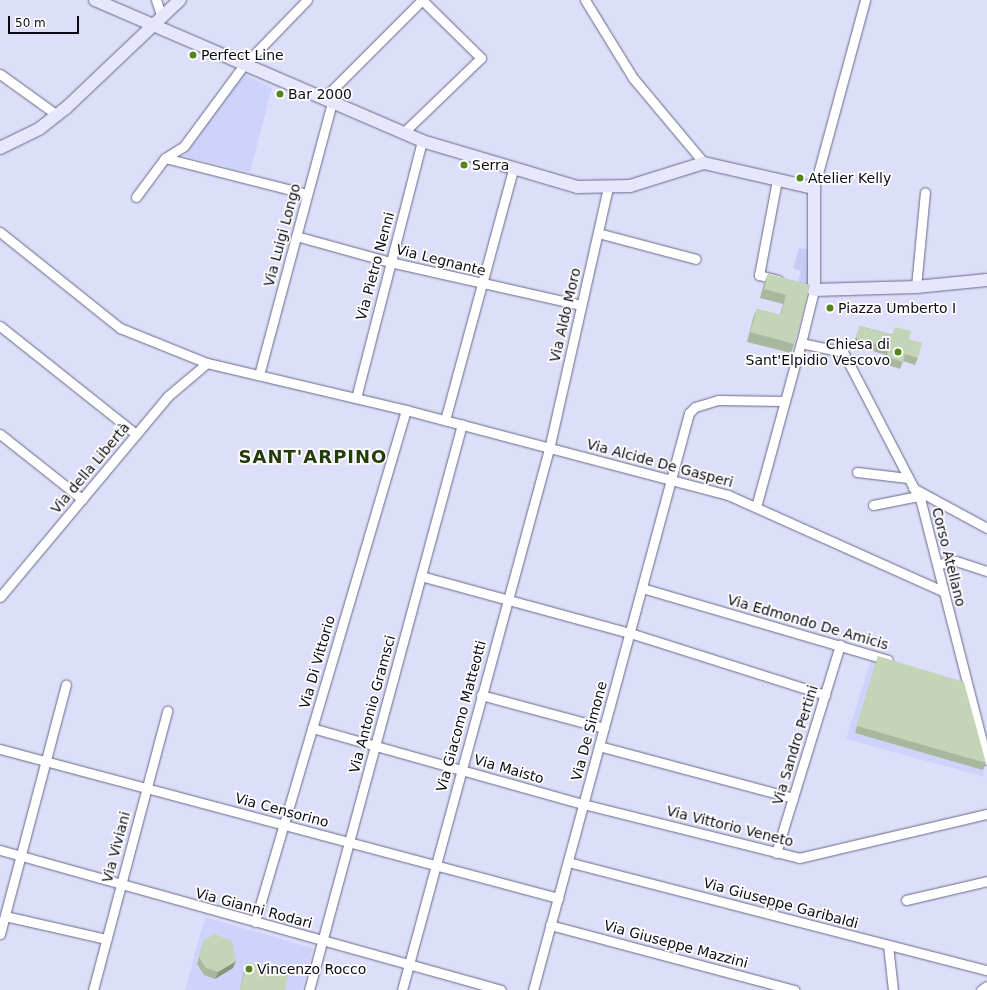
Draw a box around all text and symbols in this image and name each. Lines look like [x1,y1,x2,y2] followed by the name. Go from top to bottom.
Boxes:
[10,8,81,34] scale bar
[15,16,46,30] text: 50 m
[201,47,284,63] place label: Perfect Line
[188,50,198,60] marker: Perfect Line
[288,86,352,102] place label: Bar 2000
[275,89,285,99] marker: Bar 2000
[472,157,509,173] place label: Serra
[459,160,469,170] marker: Serra
[808,170,891,186] place label: Atelier Kelly
[795,173,805,183] marker: Atelier Kelly
[260,182,304,288] street label: Via Luigi Longo
[352,210,398,322] street label: Via Pietro Nenni
[394,241,488,279] street label: Via Legnante
[546,266,584,364] street label: Via Aldo Moro
[838,300,956,316] place label: Piazza Umberto I
[825,303,835,313] marker: Piazza Umberto I
[746,336,890,368] place label: Chiesa di Sant'Elpidio Vescovo
[893,347,903,357] marker: Chiesa di Sant'Elpidio Vescovo
[47,419,133,517] street label: Via della Libertà
[585,435,735,491] street label: Via Alcide De Gasperi
[239,446,387,468] district label: SANT'ARPINO
[929,506,969,608] street label: Corso Atellano
[726,591,890,653] street label: Via Edmondo De Amicis
[296,613,338,711] street label: Via Di Vittorio
[345,633,399,775] street label: Via Antonio Gramsci
[433,638,489,794] street label: Via Giacomo Matteotti
[568,679,610,783] street label: Via De Simone
[769,683,821,807] street label: Via Sandro Pertini
[472,751,546,787] street label: Via Maisto
[233,789,331,831] street label: Via Censorino
[665,802,795,850] street label: Via Vittorio Veneto
[98,810,134,884] street label: Via Viviani
[702,874,860,932] street label: Via Giuseppe Garibaldi
[194,884,314,932] street label: Via Gianni Rodari
[602,917,750,971] street label: Via Giuseppe Mazzini
[257,961,366,977] place label: Vincenzo Rocco
[244,964,254,974] marker: Vincenzo Rocco

